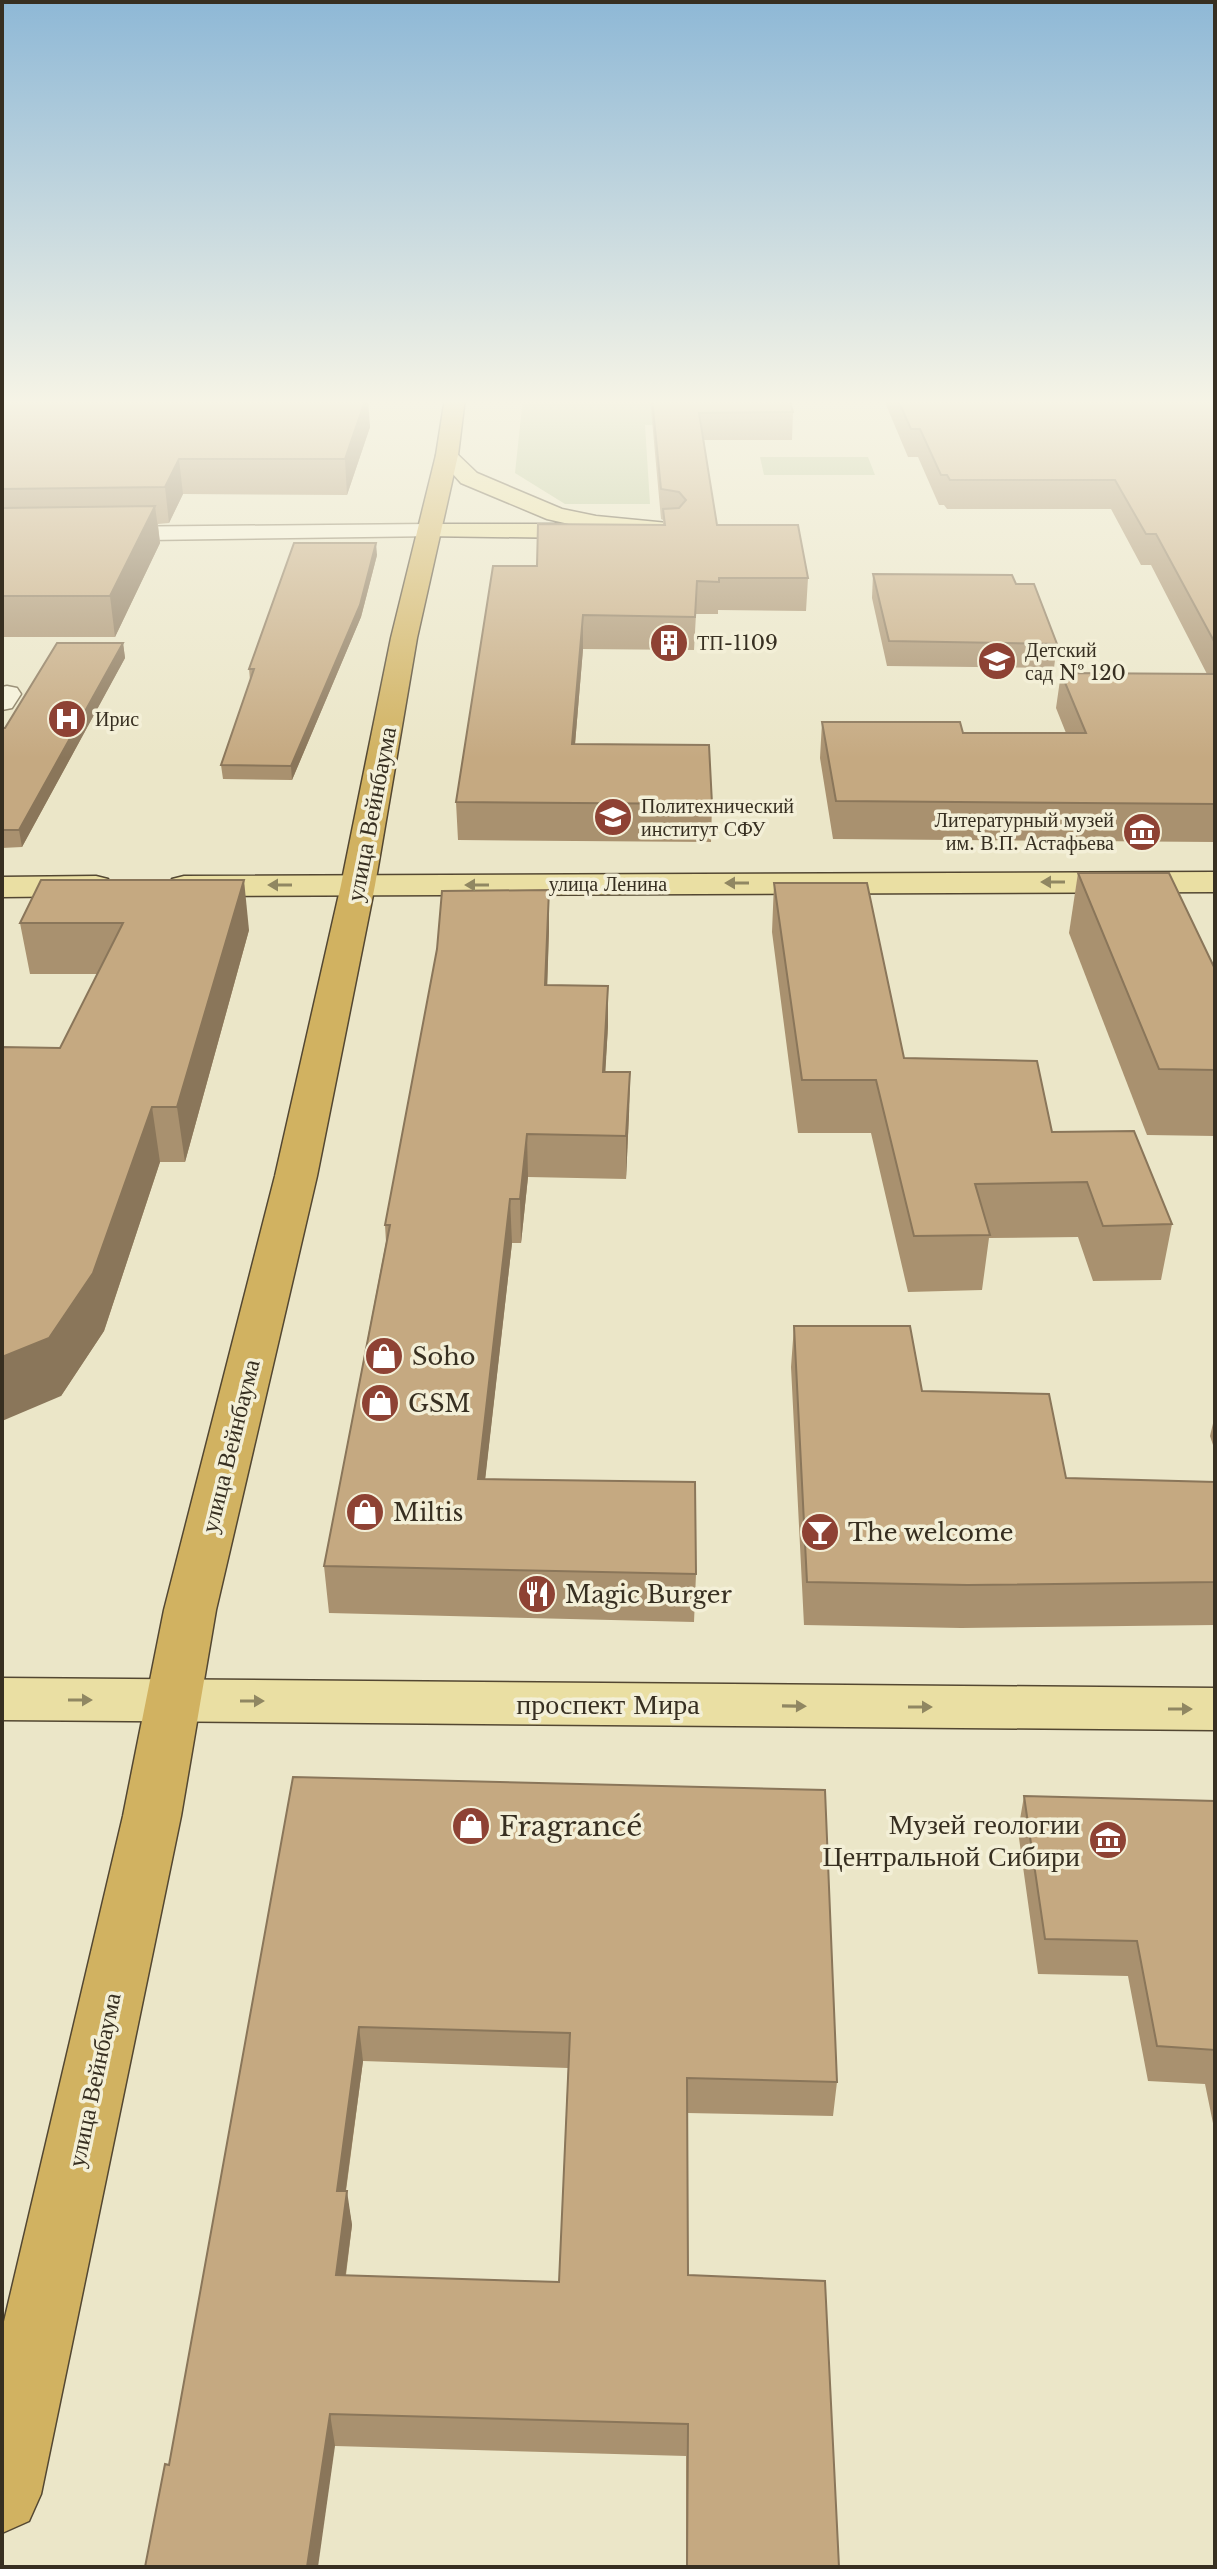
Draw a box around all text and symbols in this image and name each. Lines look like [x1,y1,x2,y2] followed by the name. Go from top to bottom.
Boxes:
[648,622,690,664] building icon: ТП-1109
[697,631,778,655] place label: ТП-1109
[1025,638,1126,685] place label: Детский сад № 120
[976,640,1018,682] school or university icon: Детский сад № 120
[46,698,88,740] hospital icon: Ирис
[95,707,139,731] place label: Ирис
[340,724,402,904] street label: улица Вейнбаума
[641,794,794,841] place label: Политехнический институт СФУ
[592,796,634,838] school or university icon: Политехнический институт СФУ
[935,808,1114,855] place label: Литературный музей им. В.П. Астафьева
[1121,811,1163,853] museum icon: Литературный музей им. В.П. Астафьева
[549,872,667,896] street label: улица Ленина
[1040,876,1065,888] one-way arrow
[724,877,749,890] one-way arrow
[267,879,292,891] one-way arrow
[464,879,489,891] one-way arrow
[363,1335,405,1377] shop icon: Soho
[412,1342,475,1371] place label: Soho
[194,1356,266,1536] street label: улица Вейнбаума
[359,1382,401,1424] shop icon: GSM
[408,1389,471,1418] place label: GSM
[344,1491,386,1533] shop icon: Miltis
[393,1498,463,1527] place label: Miltis
[799,1511,841,1553] bar icon: The welcome
[848,1518,1013,1547] place label: The welcome
[516,1573,558,1615] restaurant icon: Magic Burger
[565,1580,733,1609] place label: Magic Burger
[516,1687,700,1722] street label: проспект Мира
[68,1694,93,1706] one-way arrow
[240,1695,265,1707] one-way arrow
[782,1700,807,1712] one-way arrow
[908,1701,933,1713] one-way arrow
[1168,1703,1193,1715] one-way arrow
[450,1805,492,1847] shop icon: Fragrancé
[822,1807,1080,1874] place label: Музей геологии Центральной Сибири
[499,1809,642,1844] place label: Fragrancé
[1087,1819,1129,1861] museum icon: Музей геологии Центральной Сибири
[61,1990,127,2170] street label: улица Вейнбаума

